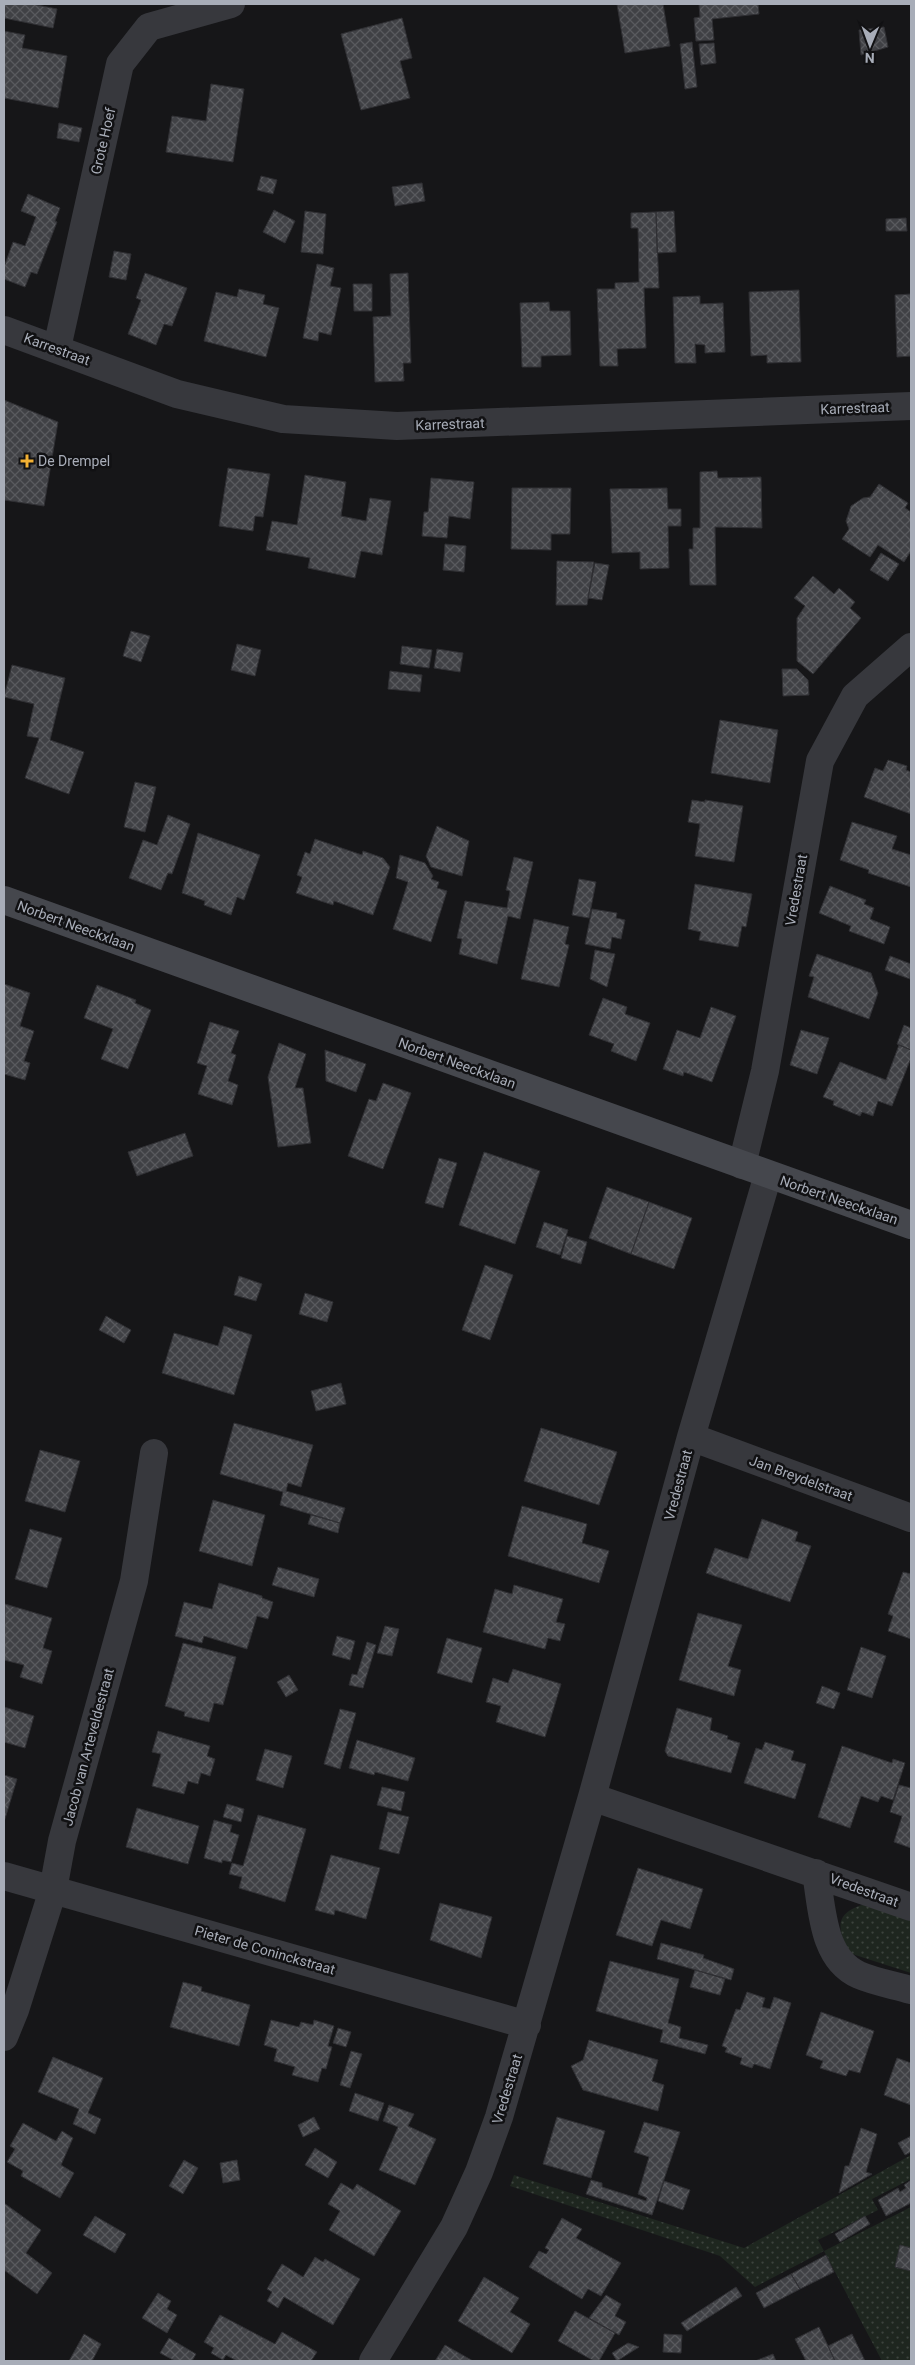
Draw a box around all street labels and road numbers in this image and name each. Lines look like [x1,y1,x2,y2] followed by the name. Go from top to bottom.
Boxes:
[88,106,118,176] street label: Grote Hoef
[22,330,93,369] street label: Karrestraat
[820,399,890,417] street label: Karrestraat
[415,415,485,433] street label: Karrestraat
[782,853,810,927] street label: Vredestraat
[15,897,137,955] street label: Norbert Neeckxlaan
[396,1034,518,1092] street label: Norbert Neeckxlaan
[778,1172,900,1228] street label: Norbert Neeckxlaan
[661,1448,695,1522] street label: Vredestraat
[747,1452,855,1504] street label: Jan Breydelstraat
[59,1666,117,1828] street label: Jacob van Arteveldestraat
[827,1870,901,1910] street label: Vredestraat
[193,1922,337,1978] street label: Pieter de Coninckstraat
[489,2052,525,2126] street label: Vredestraat

